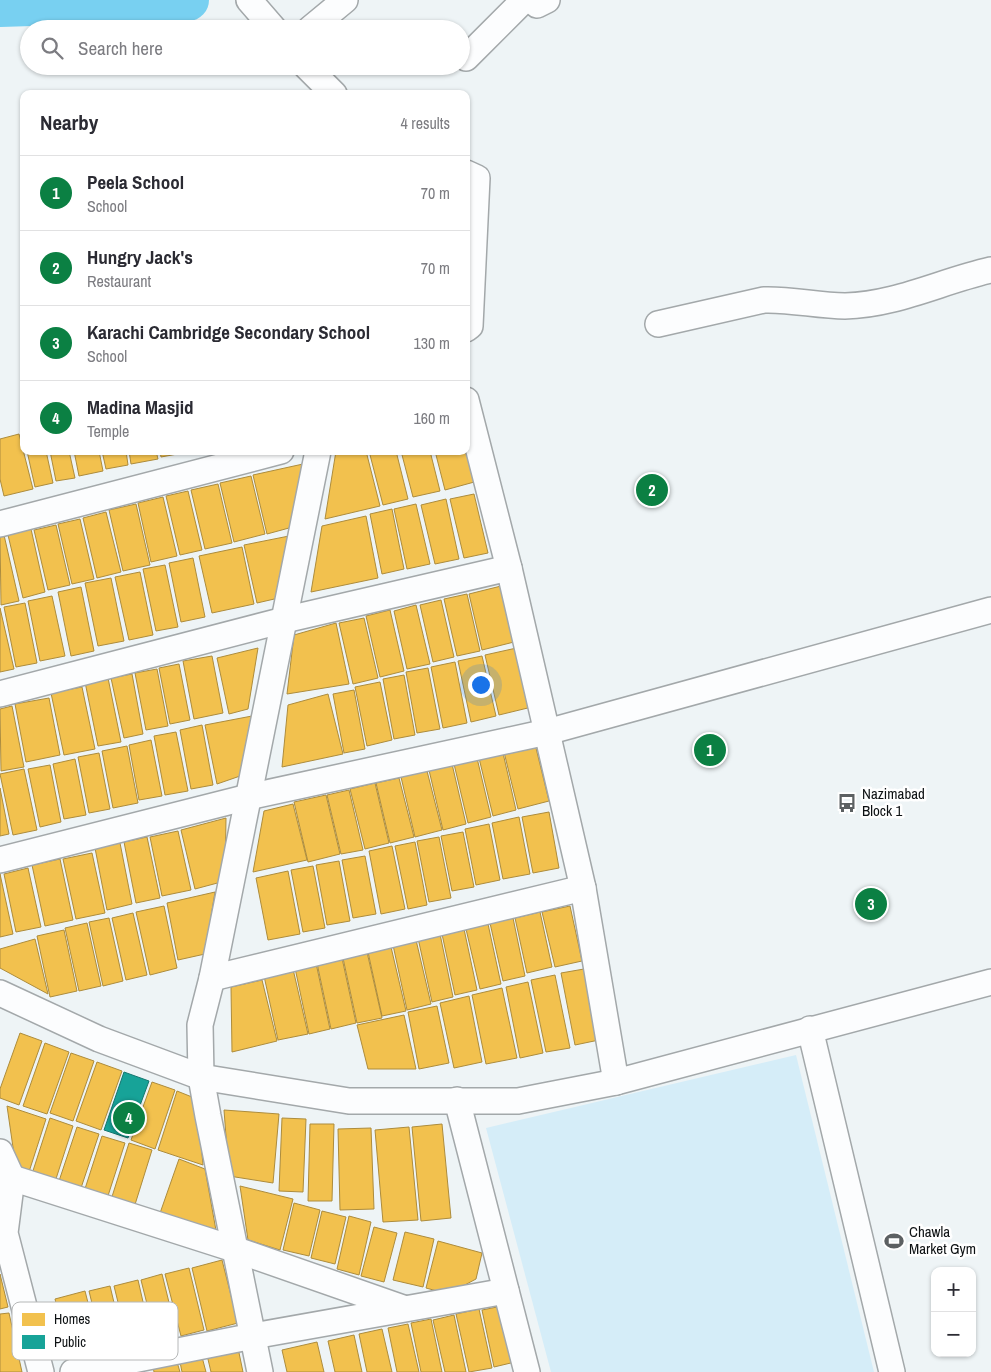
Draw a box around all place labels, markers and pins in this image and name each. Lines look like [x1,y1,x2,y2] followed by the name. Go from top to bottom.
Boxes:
[636,471,668,509] pin: 2
[694,731,726,769] pin: 1
[862,783,925,821] place label: Nazimabad Block 1
[836,792,858,814] bus stop icon: Nazimabad Block 1
[855,885,887,923] pin: 3
[113,1099,145,1137] pin: 4
[909,1221,976,1259] place label: Chawla Market Gym
[883,1230,905,1252] sports icon: Chawla Market Gym

